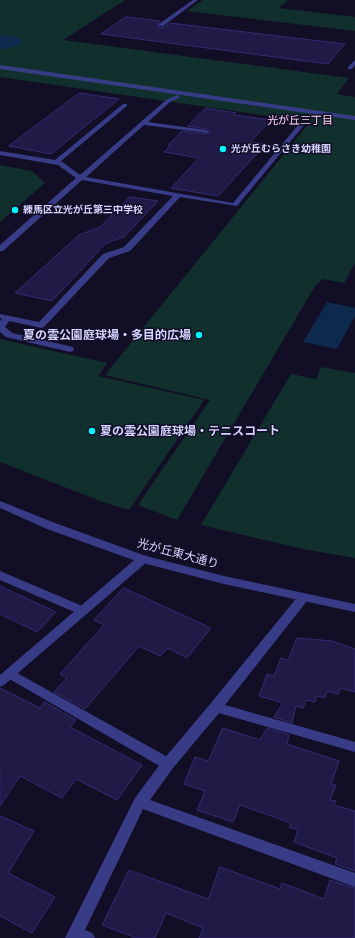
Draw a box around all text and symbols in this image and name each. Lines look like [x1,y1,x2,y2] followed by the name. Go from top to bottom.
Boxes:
[267,114,333,128] district label: 光が丘三丁目
[231,143,331,155] place label: 光が丘むらさき幼稚園
[218,144,228,154] marker: 光が丘むらさき幼稚園
[23,204,143,216] place label: 練馬区立光が丘第三中学校
[10,205,20,215] marker: 練馬区立光が丘第三中学校
[23,328,191,342] place label: 夏の雲公園庭球場・多目的広場
[194,330,204,340] marker: 夏の雲公園庭球場・多目的広場
[100,424,280,438] place label: 夏の雲公園庭球場・テニスコート
[87,426,97,436] marker: 夏の雲公園庭球場・テニスコート
[136,536,220,572] street label: 光が丘東大通り

